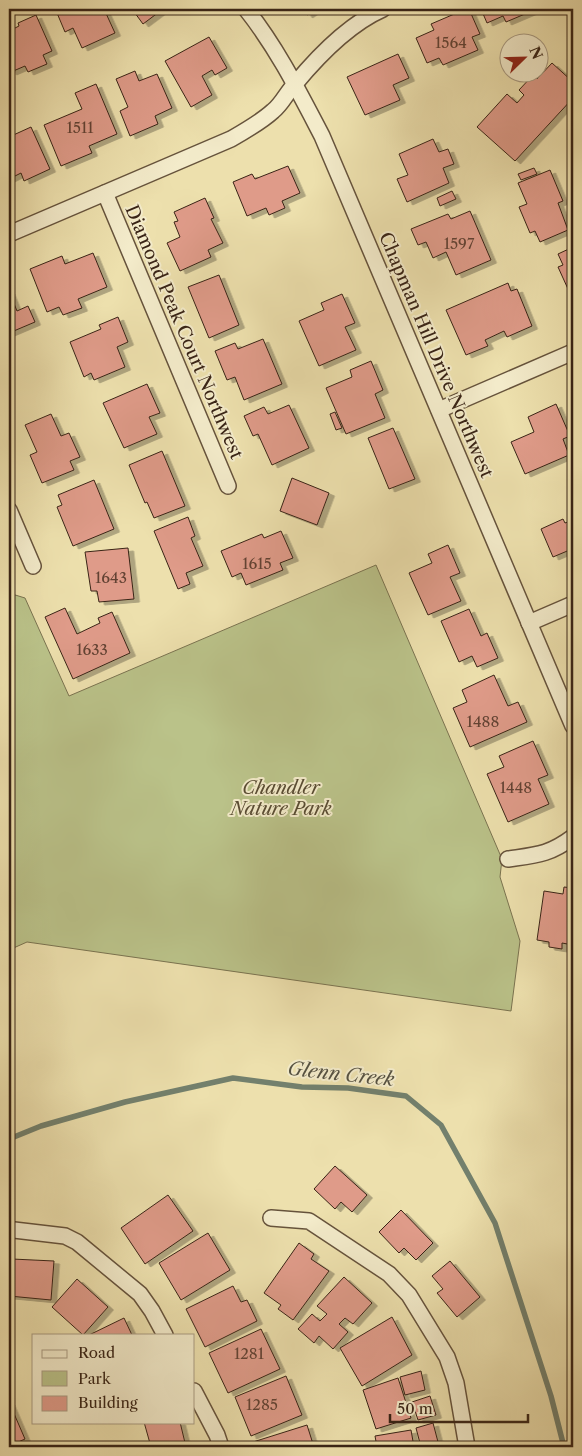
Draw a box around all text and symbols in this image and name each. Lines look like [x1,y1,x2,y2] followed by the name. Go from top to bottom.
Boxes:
[500,32,550,82] north arrow
[435,33,467,52] house number: 1564
[525,44,547,62] text: N
[66,118,94,137] house number: 1511
[120,202,248,463] street label: Diamond Peak Court Northwest
[374,229,498,482] street label: Chapman Hill Drive Northwest
[444,234,475,253] house number: 1597
[242,554,272,573] house number: 1615
[95,568,127,587] house number: 1643
[76,640,108,659] house number: 1633
[467,712,499,731] house number: 1488
[229,777,332,820] park label: Chandler Nature Park
[500,778,532,797] house number: 1448
[286,1057,396,1091] water label: Glenn Creek
[32,1334,195,1424] legend
[78,1343,115,1362] text: Road
[234,1344,265,1363] house number: 1281
[78,1369,112,1388] text: Park
[390,1391,527,1423] scale bar
[78,1393,138,1412] text: Building
[246,1395,278,1414] house number: 1285
[397,1399,433,1418] text: 50 m

